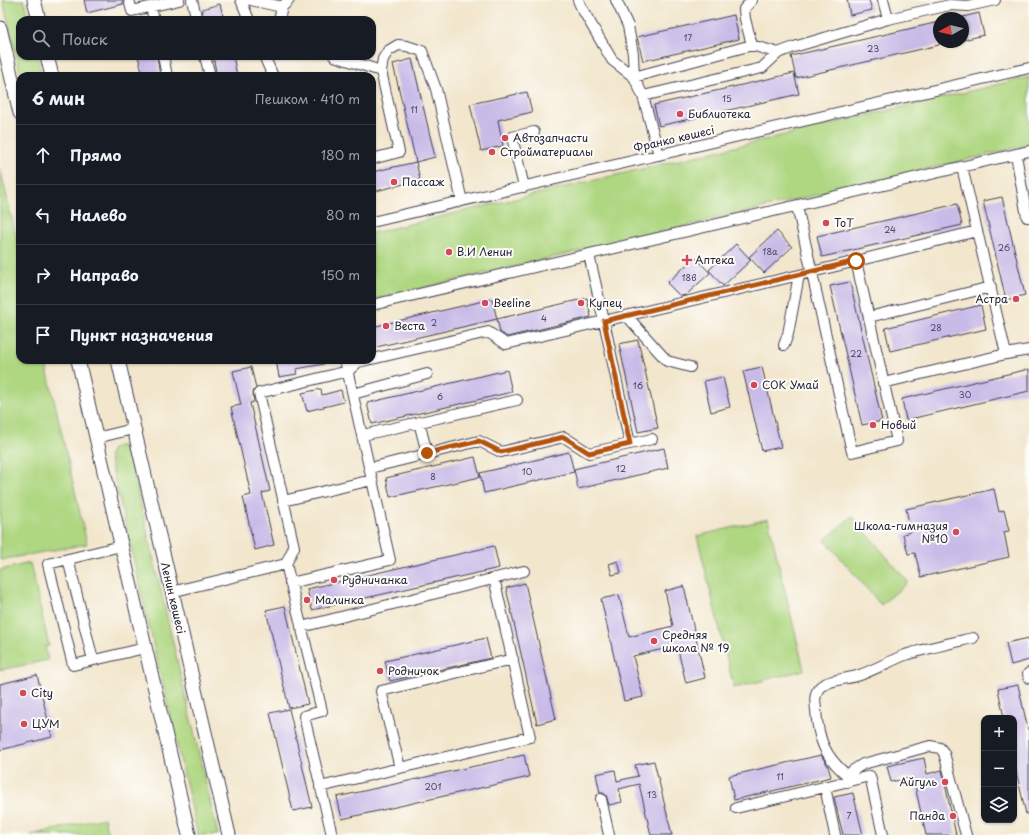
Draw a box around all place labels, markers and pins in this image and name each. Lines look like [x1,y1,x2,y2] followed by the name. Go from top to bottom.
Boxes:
[688,105,751,122] place label: Библиотека
[675,109,685,119] marker: Библиотека
[513,129,588,146] place label: Автозапчасти
[500,133,510,143] marker: Автозапчасти
[500,143,593,160] place label: Стройматериалы
[487,147,497,157] marker: Стройматериалы
[402,173,445,190] place label: Пассаж
[389,177,399,187] marker: Пассаж
[834,214,854,231] place label: ТоТ
[821,218,831,228] marker: ТоТ
[457,243,513,260] place label: В.И Ленин
[444,247,454,257] marker: В.И Ленин
[695,251,735,268] place label: Аптека
[682,255,692,265] marker: Аптека
[975,290,1008,307] place label: Астра
[493,294,531,311] place label: Beeline
[589,294,622,311] place label: Купец
[1011,294,1021,304] marker: Астра
[480,298,490,308] marker: Beeline
[576,298,586,308] marker: Купец
[394,317,425,334] place label: Веста
[381,321,391,331] marker: Веста
[762,376,819,393] place label: СОК Умай
[749,380,759,390] marker: СОК Умай
[881,416,916,433] place label: Новый
[868,420,878,430] marker: Новый
[854,517,948,547] place label: Школа-гимназия №10
[951,527,961,537] marker: Школа-гимназия №10
[342,571,408,588] place label: Рудничанка
[329,575,339,585] marker: Рудничанка
[315,591,364,608] place label: Малинка
[302,595,312,605] marker: Малинка
[662,626,729,656] place label: Средняя школа № 19
[649,636,659,646] marker: Средняя школа № 19
[388,662,440,679] place label: Родничок
[375,666,385,676] marker: Родничок
[31,684,53,701] place label: City
[18,688,28,698] marker: City
[32,715,60,732] place label: ЦУМ
[19,719,29,729] marker: ЦУМ
[899,773,937,790] place label: Айгуль
[940,777,950,787] marker: Айгуль
[909,807,945,824] place label: Панда
[948,811,958,821] marker: Панда

